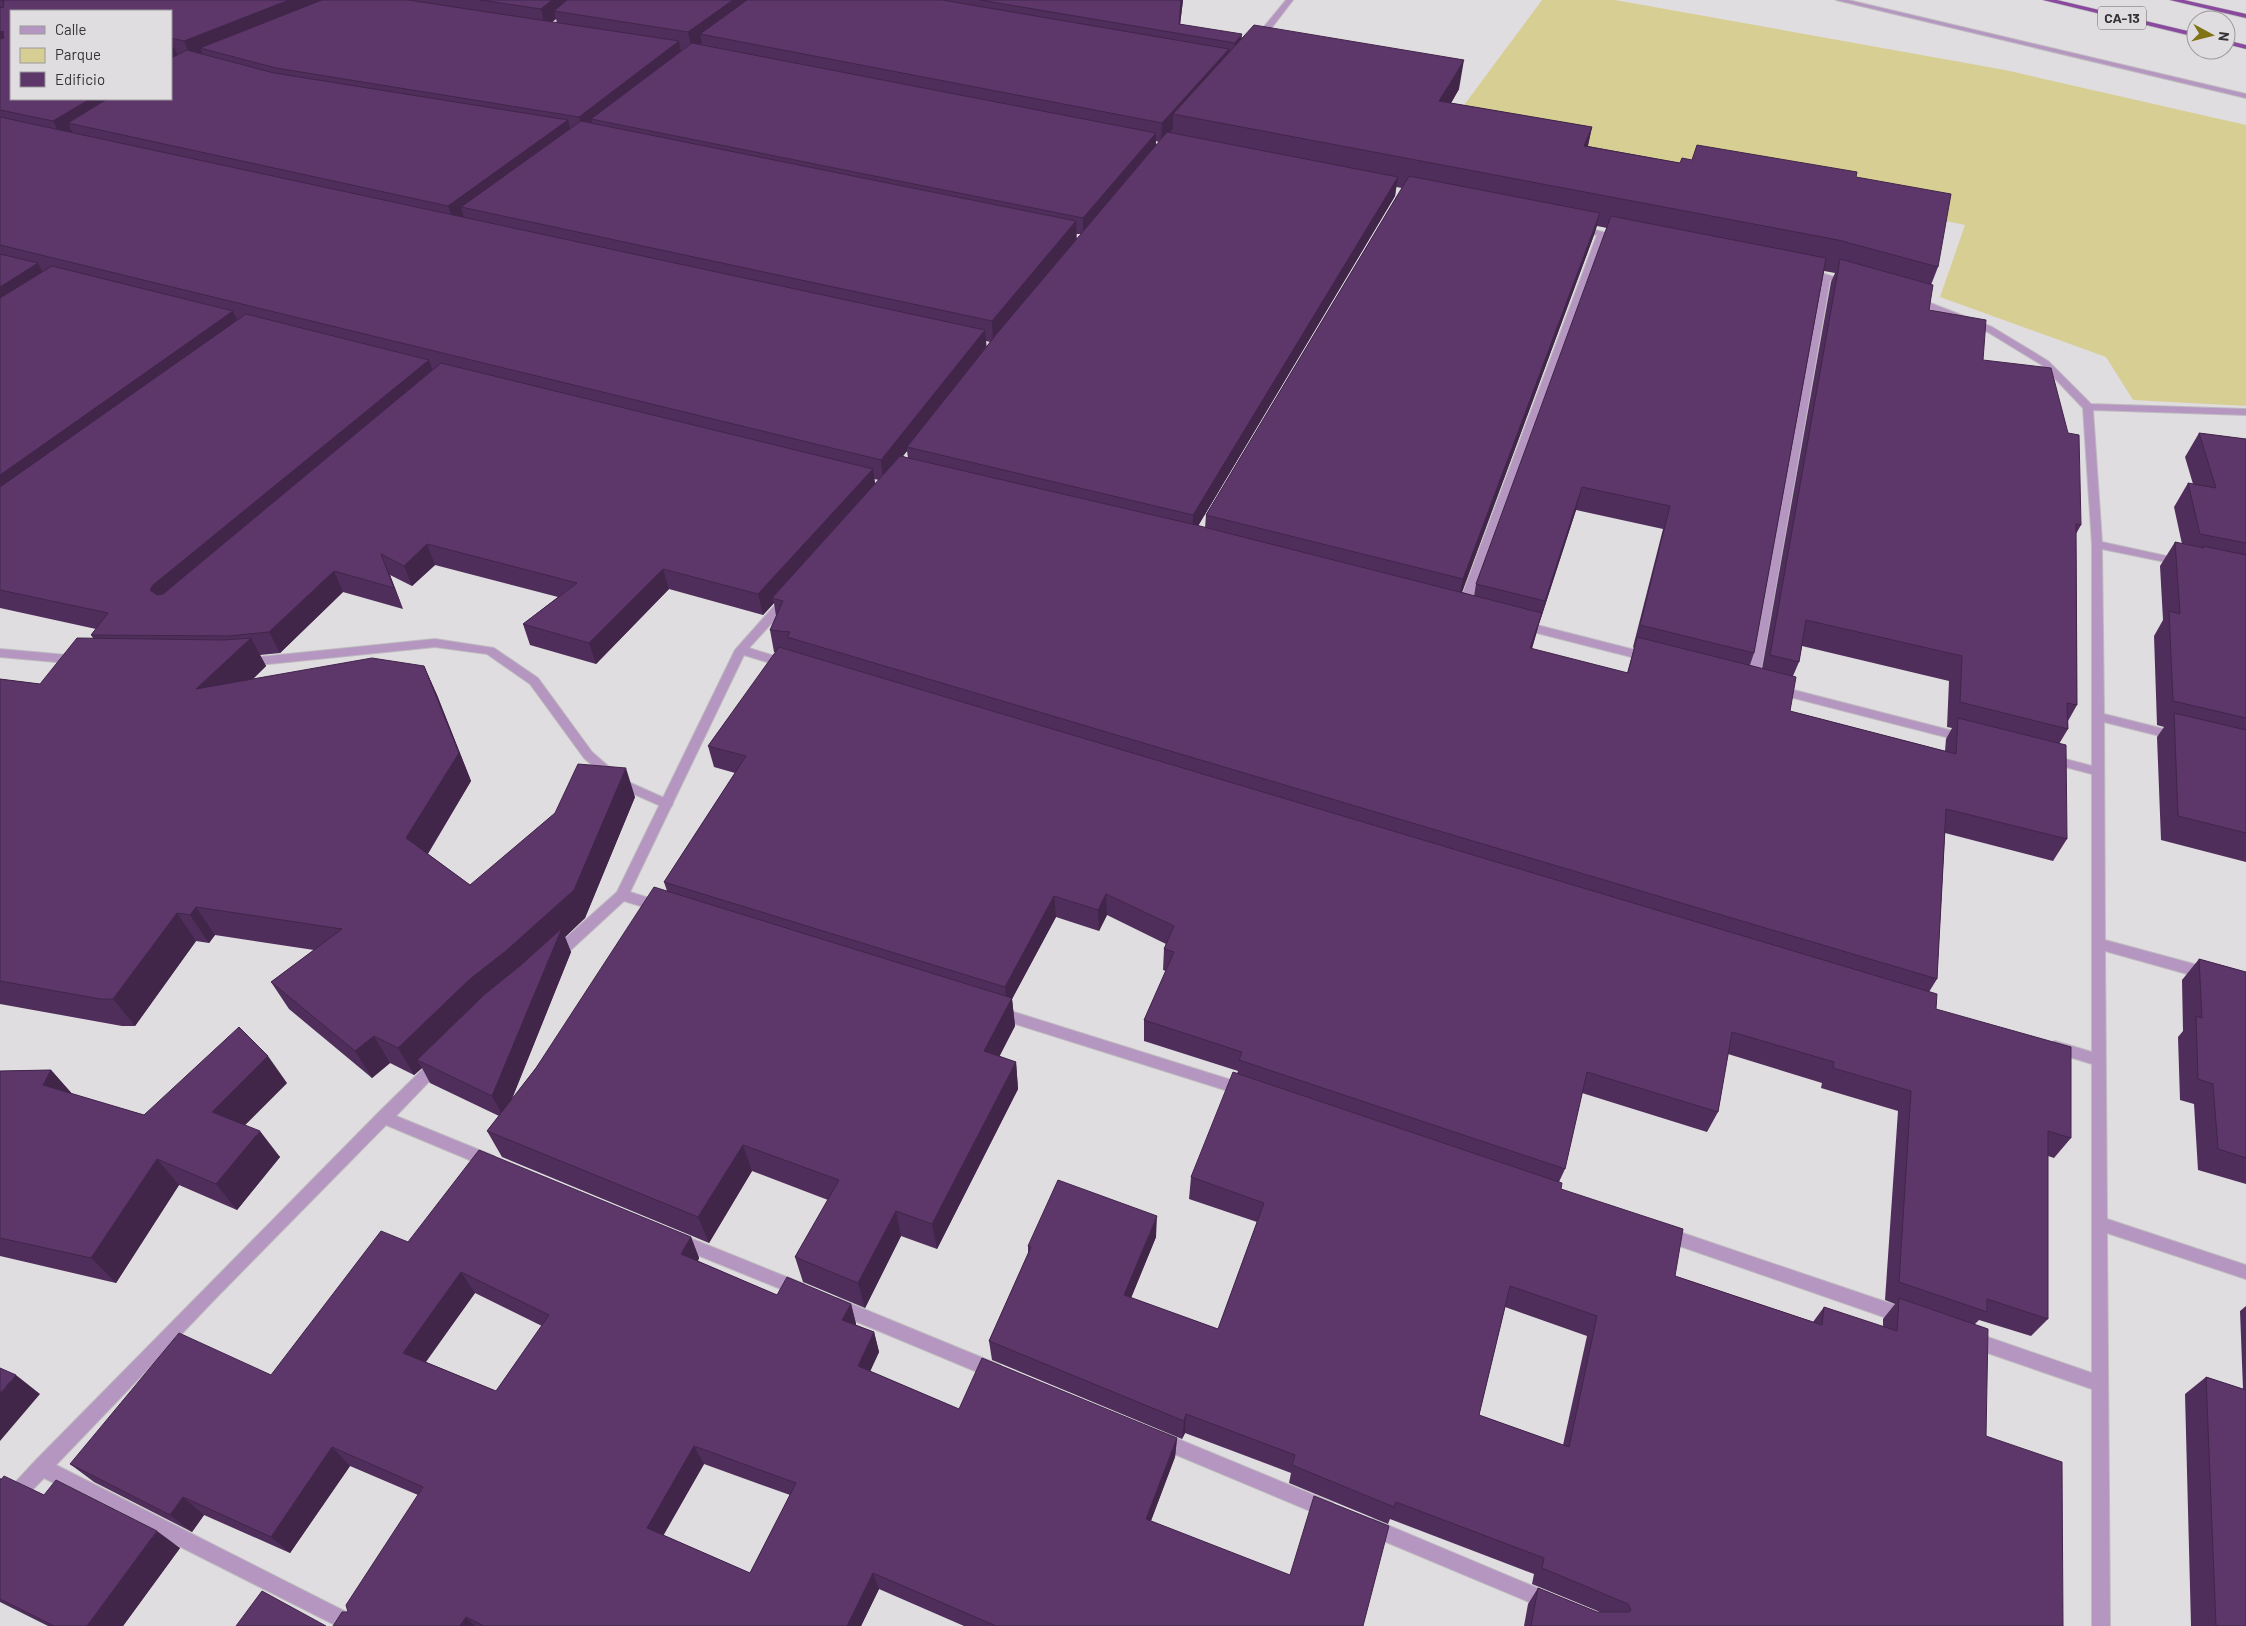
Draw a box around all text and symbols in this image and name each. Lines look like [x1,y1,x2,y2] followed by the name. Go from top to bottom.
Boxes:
[2098,7,2146,30] road number: CA-13
[10,10,172,100] legend
[2186,10,2236,60] north arrow
[55,20,87,38] text: Calle
[2215,31,2233,42] text: N
[55,45,101,63] text: Parque
[55,70,105,88] text: Edificio

